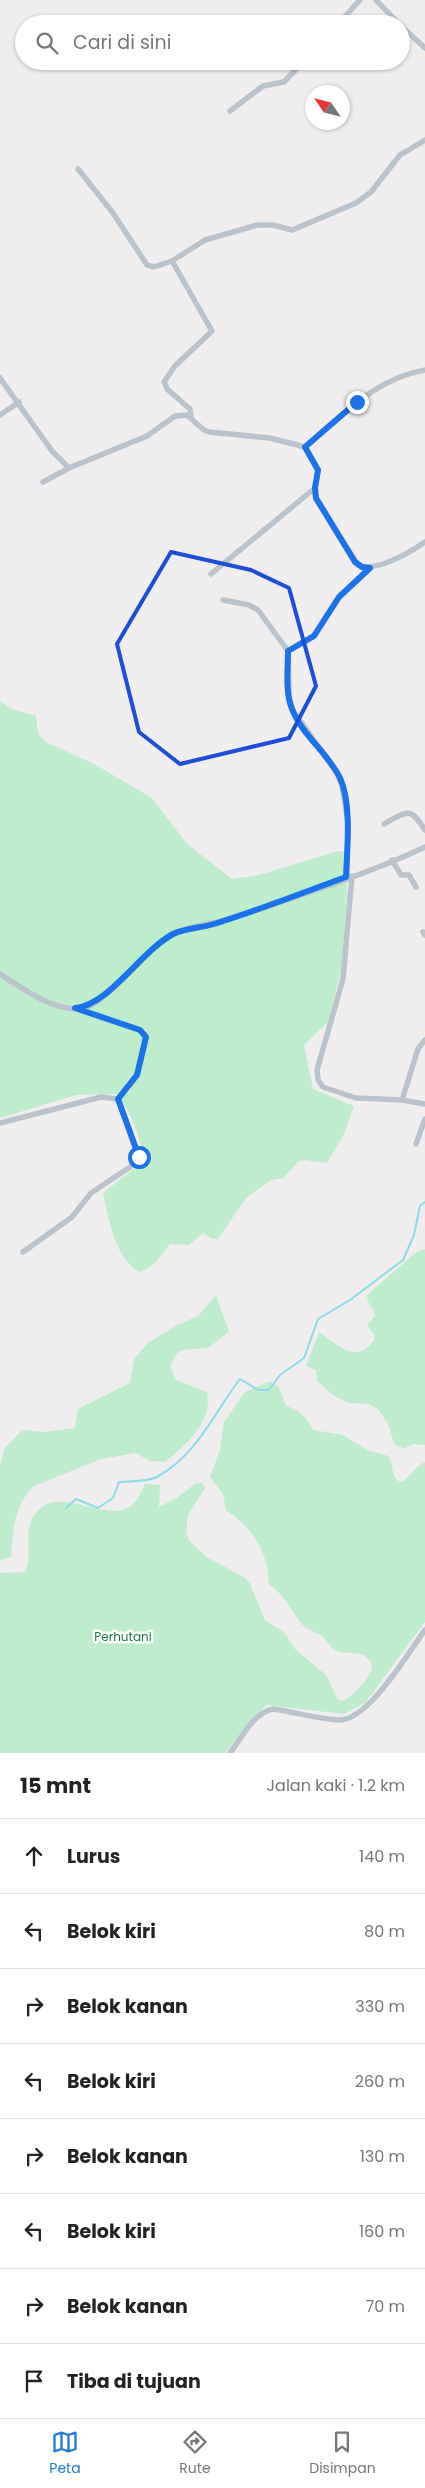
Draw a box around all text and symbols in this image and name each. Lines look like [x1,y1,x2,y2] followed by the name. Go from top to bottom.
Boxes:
[15,15,410,70] search box
[33,29,61,57] icon: search
[73,29,171,56] text: Cari di sini
[305,85,350,130] north arrow
[346,391,369,414] route end
[128,1146,151,1169] route start
[94,1628,152,1645] park label: Perhutani
[20,1771,91,1800] text: 15 mnt
[267,1774,405,1797] text: Jalan kaki · 1.2 km
[20,1842,48,1870] icon: ahead
[67,1843,120,1870] text: Lurus
[359,1845,405,1868] text: 140 m
[20,1917,48,1945] icon: left
[67,1918,156,1945] text: Belok kiri
[364,1920,405,1943] text: 80 m
[20,1992,48,2020] icon: right
[67,1993,188,2020] text: Belok kanan
[355,1995,405,2018] text: 330 m
[20,2067,48,2095] icon: left
[67,2068,156,2095] text: Belok kiri
[355,2070,405,2093] text: 260 m
[20,2142,48,2170] icon: right
[67,2143,188,2170] text: Belok kanan
[360,2145,405,2168] text: 130 m
[20,2217,48,2245] icon: left
[67,2218,156,2245] text: Belok kiri
[359,2220,405,2243] text: 160 m
[20,2292,48,2320] icon: right
[67,2293,188,2320] text: Belok kanan
[365,2295,405,2318] text: 70 m
[20,2367,48,2395] icon: arrive
[67,2368,201,2395] text: Tiba di tujuan
[49,2428,81,2479] tab: Peta
[179,2428,211,2479] tab: Rute
[309,2428,376,2479] tab: Disimpan

